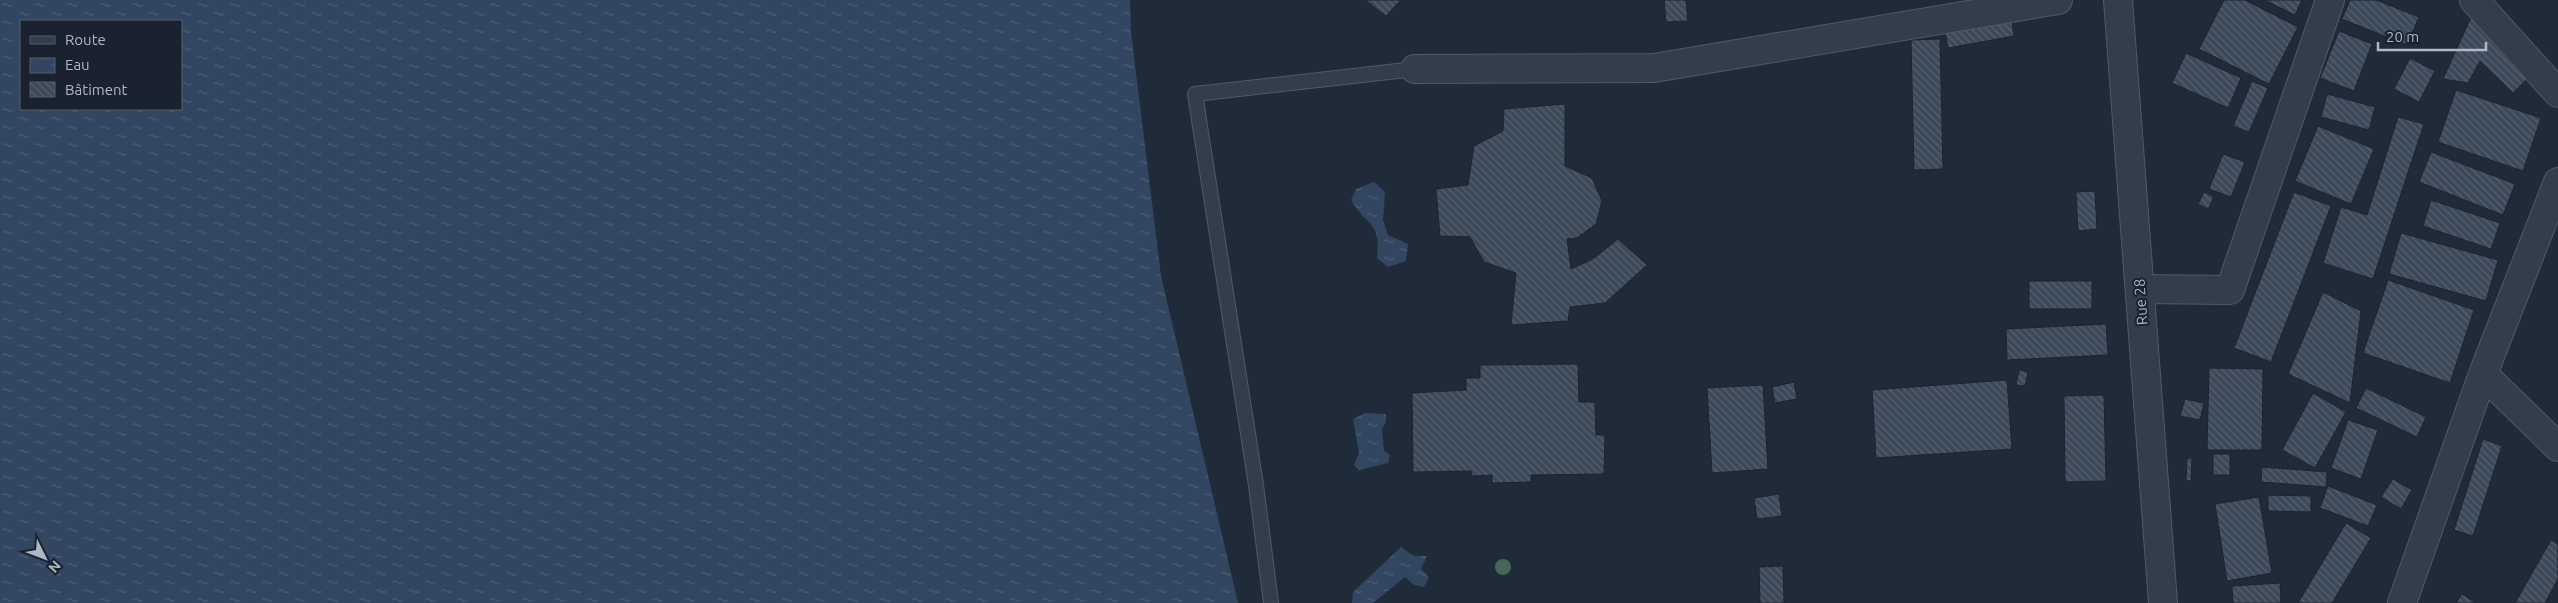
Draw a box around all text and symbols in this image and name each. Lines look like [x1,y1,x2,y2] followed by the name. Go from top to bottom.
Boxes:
[20,20,182,110] legend
[2378,20,2486,52] scale bar
[2386,28,2419,45] text: 20 m
[65,31,106,48] text: Route
[65,56,90,73] text: Eau
[65,81,128,98] text: Bâtiment
[2130,278,2151,326] street label: Rue 28
[20,533,70,583] north arrow
[45,557,64,576] text: N

